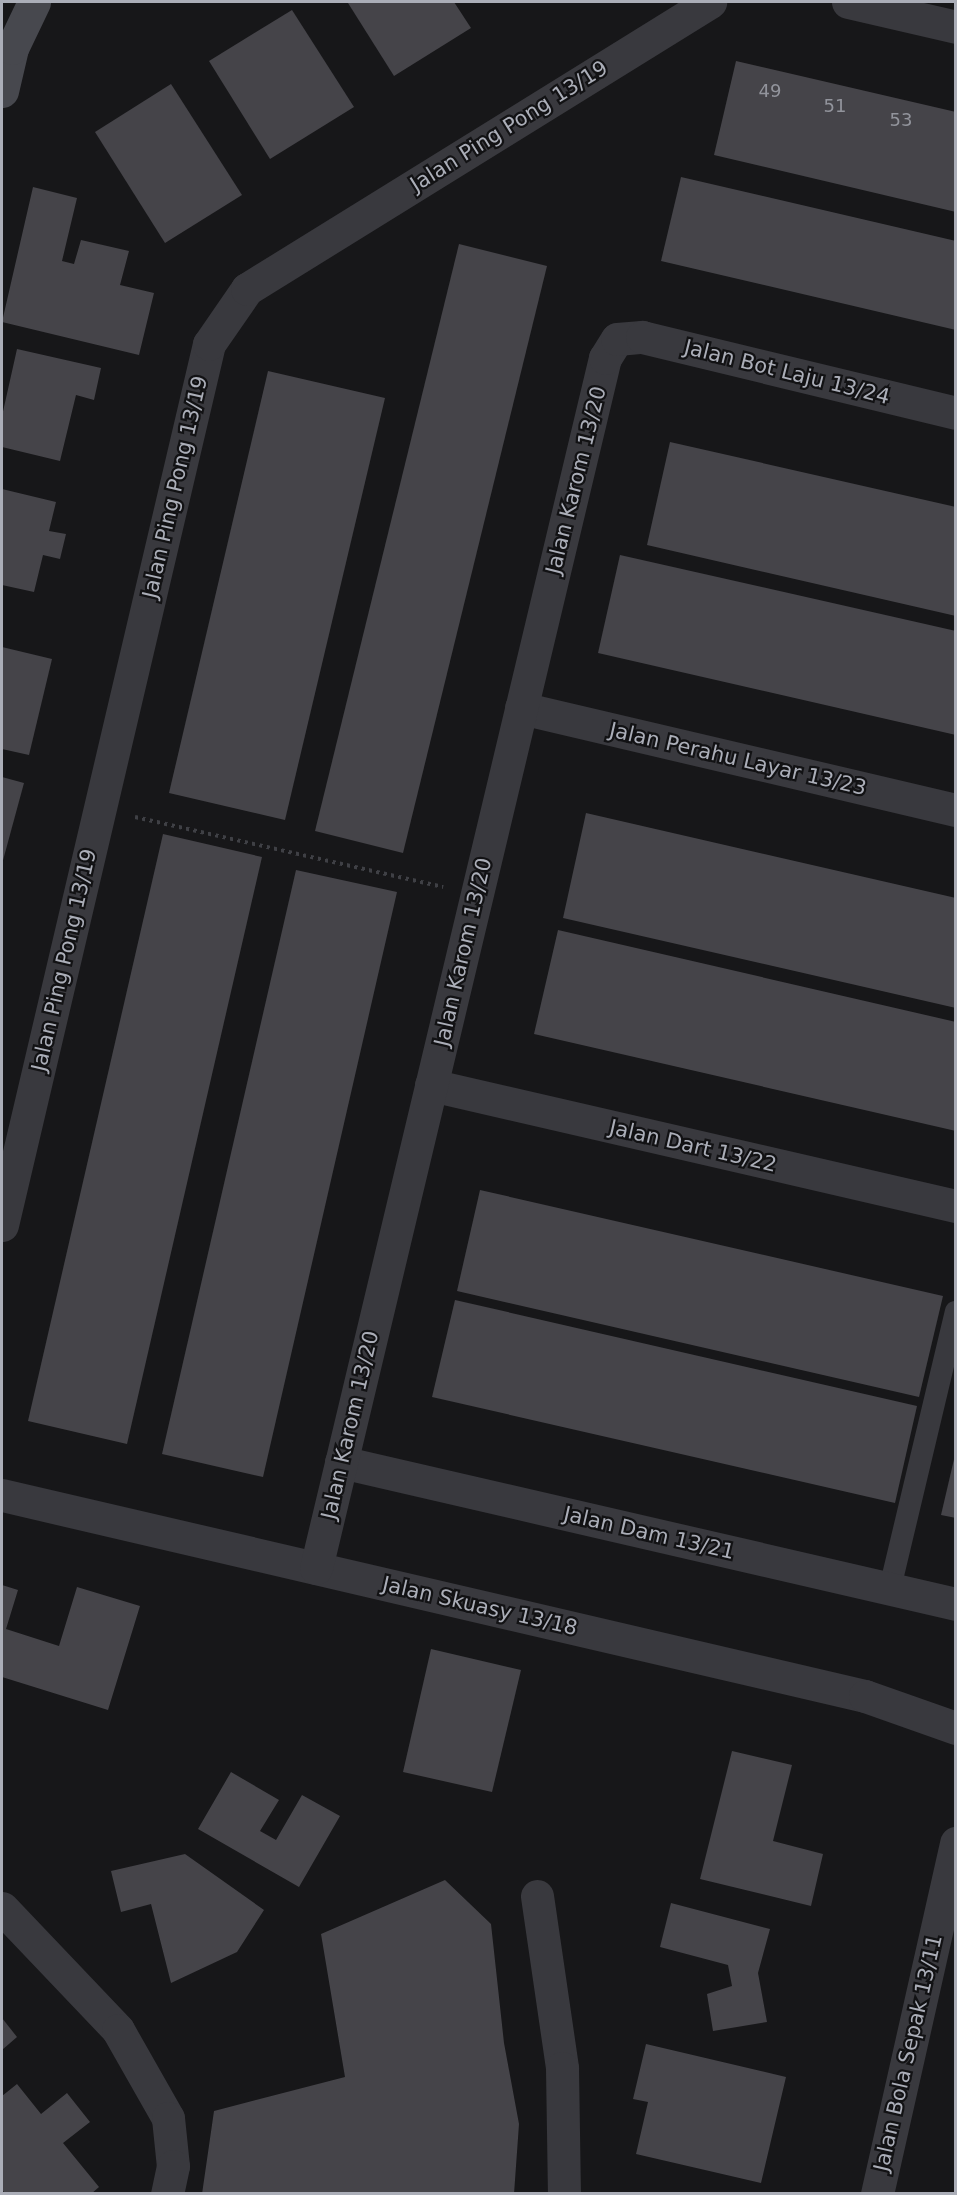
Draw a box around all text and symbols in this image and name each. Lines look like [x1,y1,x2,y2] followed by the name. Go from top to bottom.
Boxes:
[406,55,612,197] street label: Jalan Ping Pong 13/19
[759,80,781,102] house number: 49
[824,95,846,117] house number: 51
[890,109,912,131] house number: 53
[682,334,892,410] street label: Jalan Bot Laju 13/24
[137,373,213,601] street label: Jalan Ping Pong 13/19
[540,383,612,577] street label: Jalan Karom 13/20
[607,717,869,801] street label: Jalan Perahu Layar 13/23
[26,846,102,1074] street label: Jalan Ping Pong 13/19
[429,855,497,1049] street label: Jalan Karom 13/20
[607,1115,779,1177] street label: Jalan Dart 13/22
[316,1328,384,1522] street label: Jalan Karom 13/20
[561,1501,737,1565] street label: Jalan Dam 13/21
[380,1571,580,1641] street label: Jalan Skuasy 13/18
[868,1932,948,2174] street label: Jalan Bola Sepak 13/11

